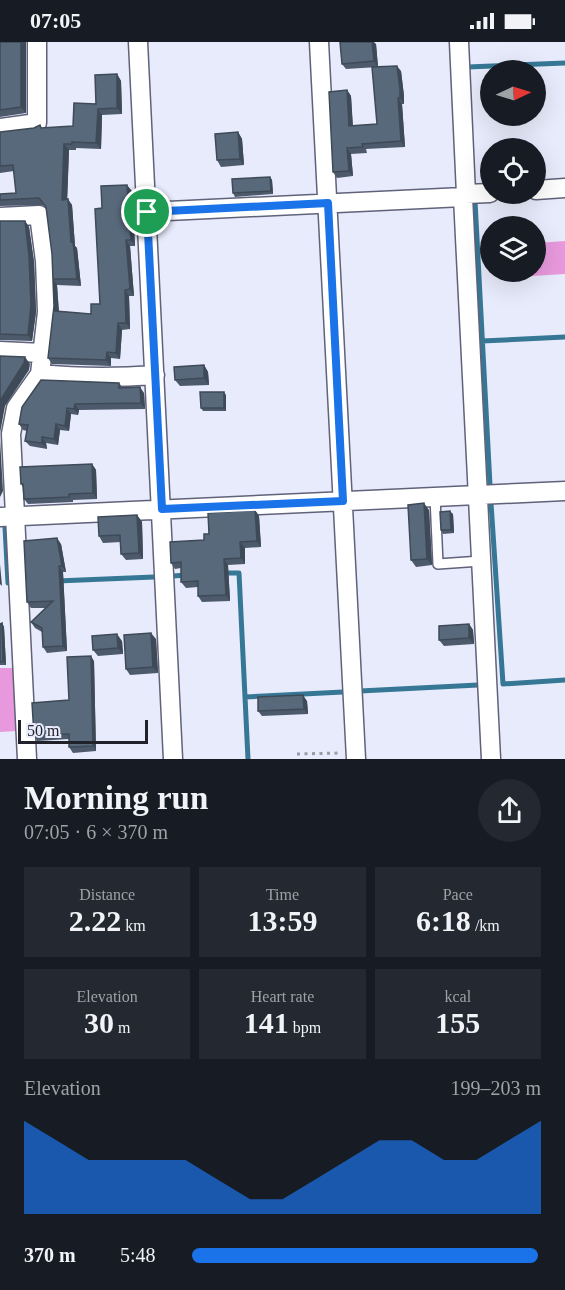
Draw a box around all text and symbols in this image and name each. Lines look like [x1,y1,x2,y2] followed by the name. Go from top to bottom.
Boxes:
[30,8,81,33] text: 07:05
[480,60,546,126] north arrow
[480,60,546,282] map controls
[480,138,546,204] button: locate
[121,186,172,237] pin
[130,195,163,228] icon: arrive
[480,216,546,282] button: layers
[18,717,148,744] scale bar
[27,722,59,739] text: 50 m
[478,779,541,842] button: share
[24,780,208,816] text: Morning run
[24,821,168,843] text: 07:05 · 6 × 370 m
[79,886,135,903] text: Distance
[266,886,299,903] text: Time
[443,886,473,903] text: Pace
[69,904,121,937] text: 2.22
[247,904,317,937] text: 13:59
[416,904,471,937] text: 6:18
[121,917,146,934] text: km
[471,917,500,934] text: /km
[77,988,138,1005] text: Elevation
[251,988,314,1005] text: Heart rate
[444,988,471,1005] text: kcal
[84,1006,114,1039] text: 30
[244,1006,289,1039] text: 141
[435,1006,480,1039] text: 155
[114,1019,130,1036] text: m
[289,1019,321,1036] text: bpm
[24,1077,101,1099] text: Elevation
[450,1077,541,1099] text: 199–203 m
[24,1244,76,1266] text: 370 m
[120,1244,156,1266] text: 5:48

